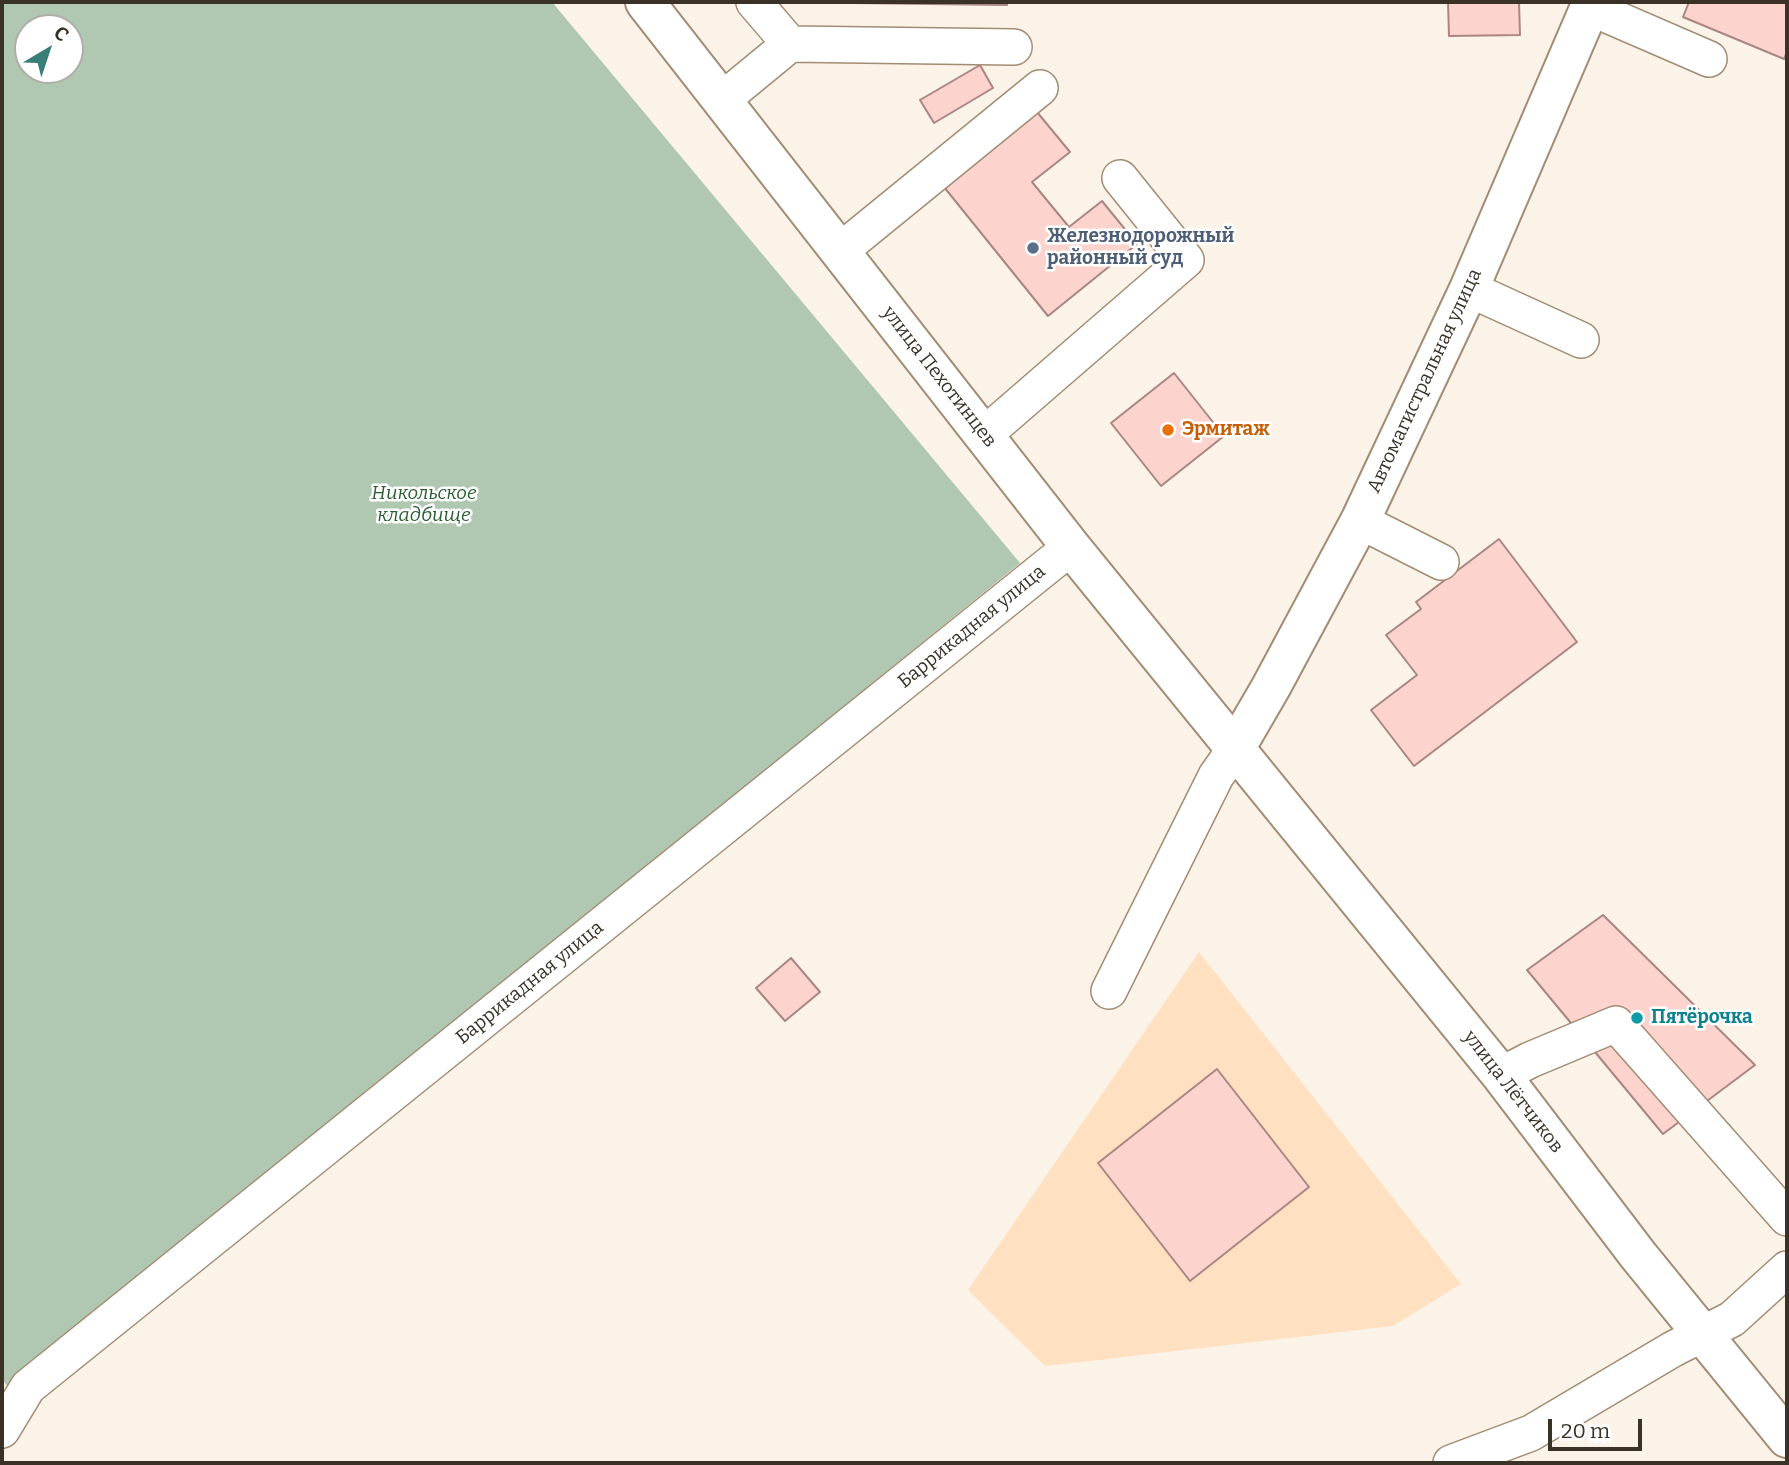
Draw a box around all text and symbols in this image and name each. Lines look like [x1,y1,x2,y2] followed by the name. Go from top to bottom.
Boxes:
[14,14,84,84] north arrow
[49,21,73,47] text: С
[1047,226,1234,270] place label: Железнодорожный районный суд
[1025,240,1041,256] marker: Железнодорожный районный суд
[1363,265,1487,497] street label: Автомагистральная улица
[877,302,1001,452] street label: улица Пехотинцев
[1182,419,1270,441] place label: Эрмитаж
[1160,422,1176,438] marker: Эрмитаж
[371,483,477,527] park label: Никольское кладбище
[894,561,1050,693] street label: Баррикадная улица
[452,917,608,1049] street label: Баррикадная улица
[1651,1007,1753,1029] place label: Пятёрочка
[1629,1010,1645,1026] marker: Пятёрочка
[1458,1026,1568,1158] street label: улица Лётчиков
[1551,1406,1646,1450] scale bar
[1561,1418,1610,1444] text: 20 m

